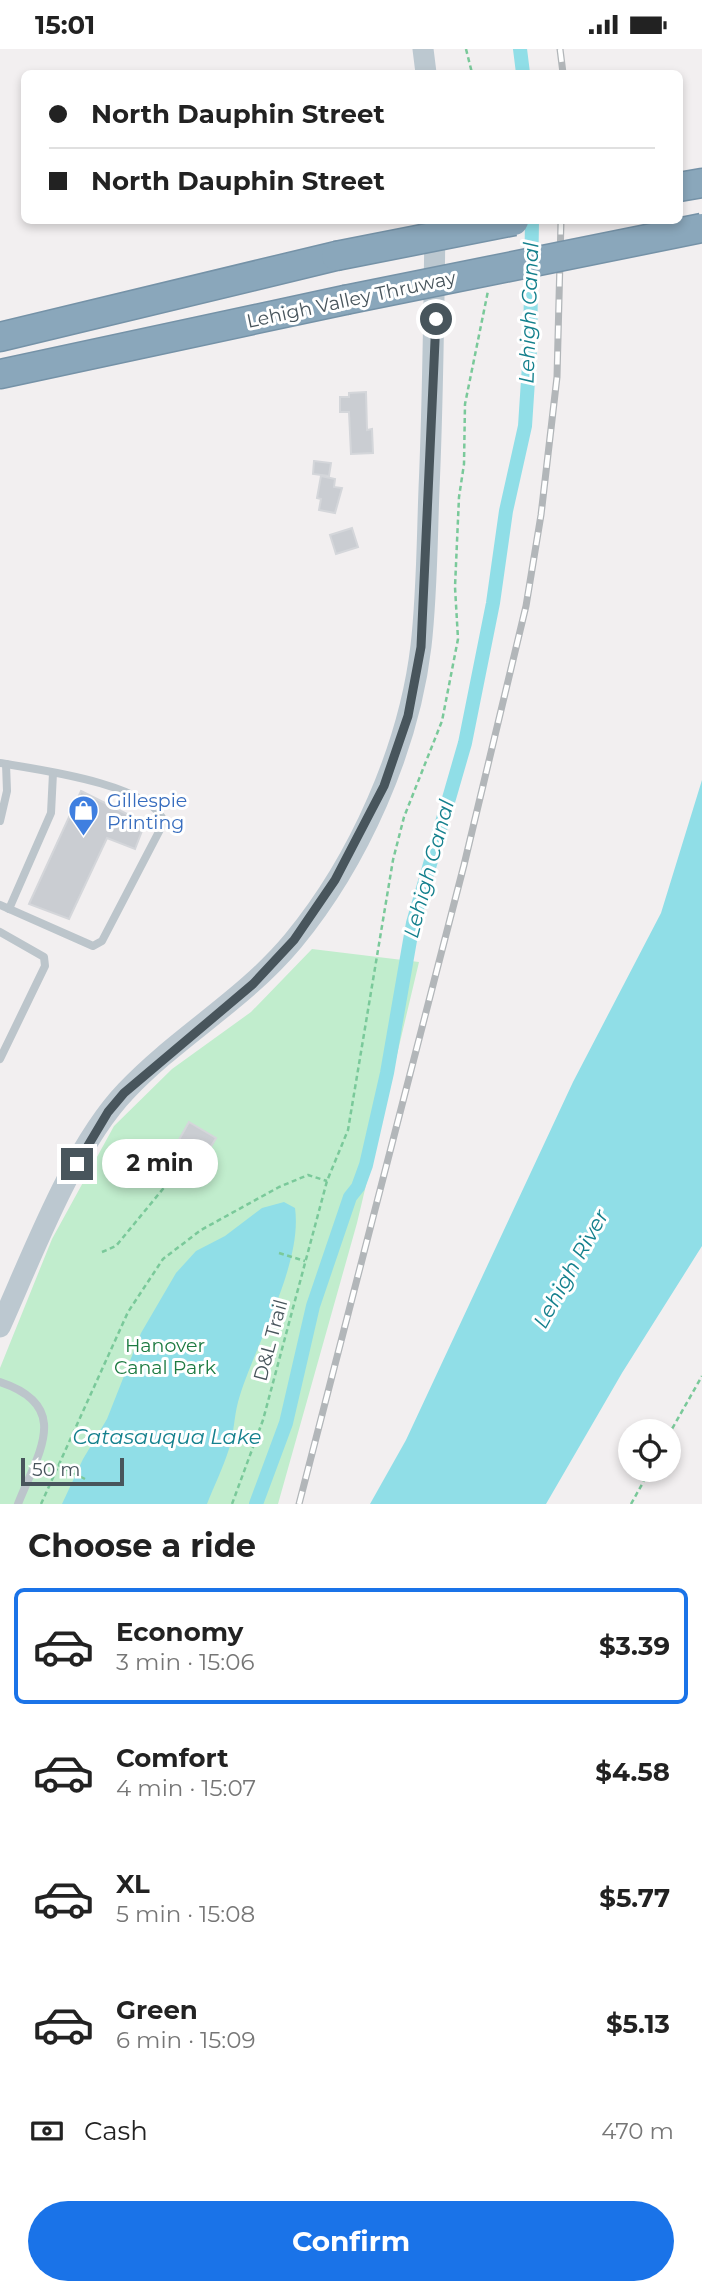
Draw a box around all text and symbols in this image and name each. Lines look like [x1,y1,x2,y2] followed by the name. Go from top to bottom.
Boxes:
[35,9,95,41] text: 15:01
[91,98,385,130] text: North Dauphin Street
[91,165,385,197] text: North Dauphin Street
[514,241,543,384] water label: Lehigh Canal
[244,266,458,333] street label: Lehigh Valley Thruway
[420,303,452,335] route start
[107,789,187,834] place label: Gillespie Printing
[67,794,101,838] shop icon: Gillespie Printing
[398,797,459,941] water label: Lehigh Canal
[102,1139,217,1189] callout: 2 min
[61,1148,93,1180] route end
[126,1149,194,1177] text: 2 min
[528,1205,614,1332] water label: Lehigh River
[249,1297,292,1383] street label: D&L Trail
[114,1334,217,1379] park label: Hanover Canal Park
[618,1419,681,1482] map controls
[618,1419,681,1482] button: locate
[72,1424,262,1449] water label: Catasauqua Lake
[21,1455,124,1487] scale bar
[32,1458,80,1481] text: 50 m
[28,1526,256,1565] text: Choose a ride
[32,1615,95,1678] icon: car
[116,1616,243,1648] text: Economy
[599,1630,670,1662] text: $3.39
[116,1648,254,1676] text: 3 min · 15:06
[32,1741,95,1804] icon: car
[116,1742,228,1774] text: Comfort
[595,1756,670,1788] text: $4.58
[116,1774,256,1802] text: 4 min · 15:07
[32,1867,95,1930] icon: car
[116,1868,150,1900] text: XL
[599,1882,670,1914] text: $5.77
[116,1900,255,1928] text: 5 min · 15:08
[32,1993,95,2056] icon: car
[116,1994,198,2026] text: Green
[606,2008,670,2040] text: $5.13
[116,2026,255,2054] text: 6 min · 15:09
[28,2112,66,2150] icon: cash
[84,2115,148,2147] text: Cash
[601,2117,674,2145] text: 470 m
[28,2201,674,2281] button: Confirm

